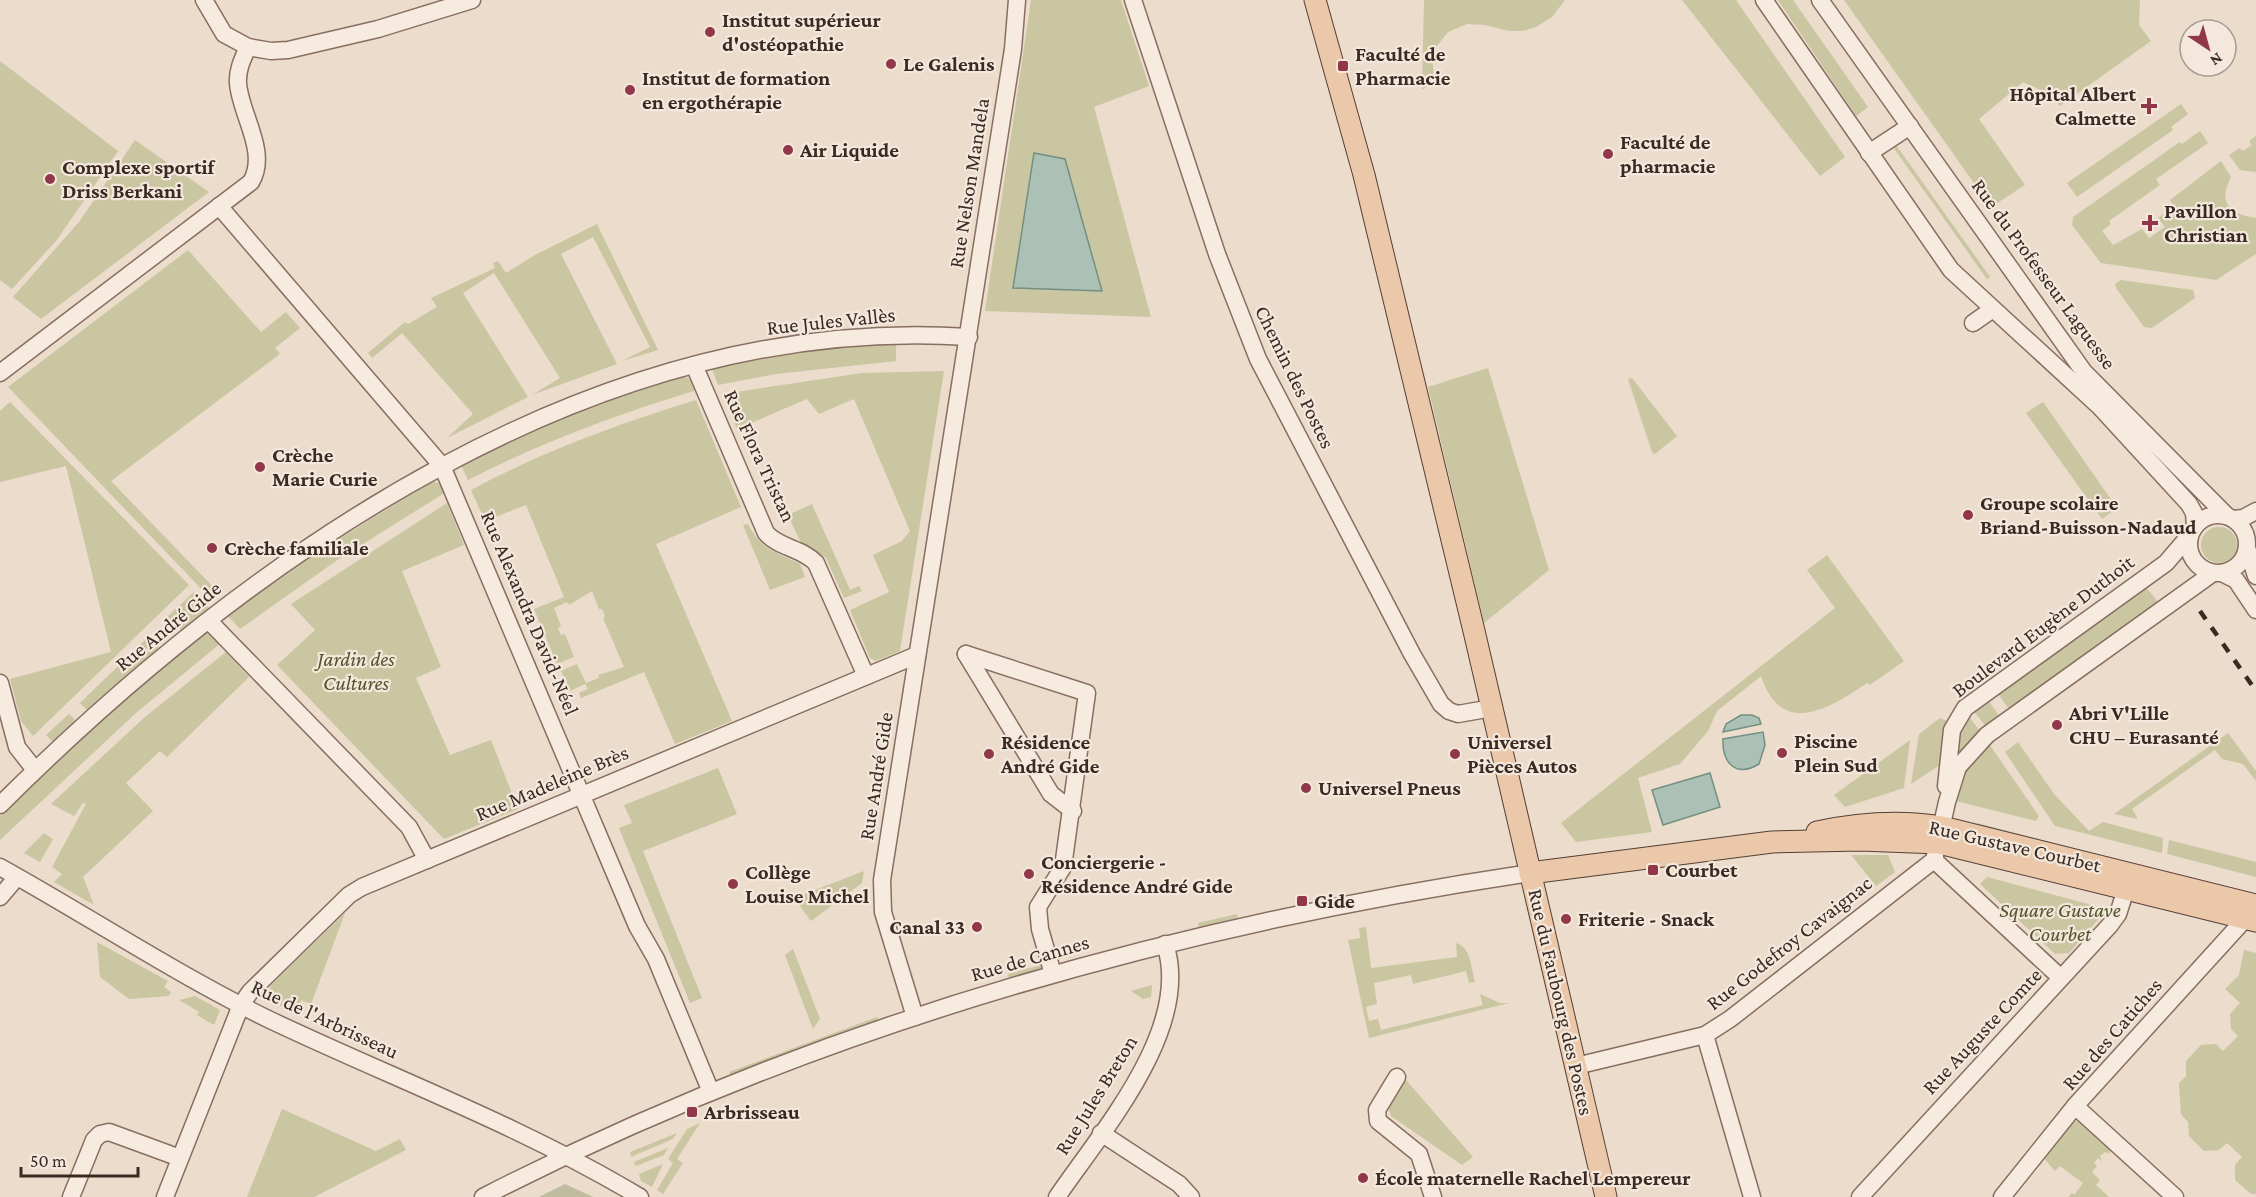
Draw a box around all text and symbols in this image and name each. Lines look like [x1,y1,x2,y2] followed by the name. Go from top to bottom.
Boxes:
[722,8,881,56] place label: Institut supérieur d'ostéopathie
[2178,18,2238,78] north arrow
[703,25,717,39] marker: Institut supérieur d'ostéopathie
[1355,42,1451,90] place label: Faculté de Pharmacie
[2207,50,2226,70] text: N
[903,52,995,76] place label: Le Galenis
[884,57,898,71] marker: Le Galenis
[1336,59,1350,73] marker: Faculté de Pharmacie
[642,66,830,114] place label: Institut de formation en ergothérapie
[2009,82,2136,130] place label: Hôpital Albert Calmette
[623,83,637,97] marker: Institut de formation en ergothérapie
[944,96,994,270] street label: Rue Nelson Mandela
[2140,97,2158,115] marker: Hôpital Albert Calmette
[1620,130,1716,178] place label: Faculté de pharmacie
[799,138,899,162] place label: Air Liquide
[781,143,795,157] marker: Air Liquide
[1601,147,1615,161] marker: Faculté de pharmacie
[62,155,216,203] place label: Complexe sportif Driss Berkani
[43,172,57,186] marker: Complexe sportif Driss Berkani
[1967,174,2121,374] street label: Rue du Professeur Laguesse
[2164,199,2248,247] place label: Pavillon Christian
[2141,214,2159,232] marker: Pavillon Christian
[765,302,897,340] street label: Rue Jules Vallès
[1250,302,1340,452] street label: Chemin des Postes
[719,386,801,526] street label: Rue Flora Tristan
[272,443,378,491] place label: Crèche Marie Curie
[253,460,267,474] marker: Crèche Marie Curie
[1980,491,2197,539] place label: Groupe scolaire Briand-Buisson-Nadaud
[476,507,584,719] street label: Rue Alexandra David-Néel
[1961,508,1975,522] marker: Groupe scolaire Briand-Buisson-Nadaud
[224,536,369,560] place label: Crèche familiale
[205,541,219,555] marker: Crèche familiale
[1947,549,2139,702] street label: Boulevard Eugène Duthoit
[110,576,226,676] street label: Rue André Gide
[313,647,395,695] park label: Jardin des Cultures
[2068,701,2219,749] place label: Abri V'Lille CHU – Eurasanté
[854,710,898,842] street label: Rue André Gide
[2050,718,2064,732] marker: Abri V'Lille CHU – Eurasanté
[1794,729,1878,777] place label: Piscine Plein Sud
[1000,730,1100,778] place label: Résidence André Gide
[1467,730,1578,778] place label: Universel Pièces Autos
[472,740,632,826] street label: Rue Madeleine Brès
[1775,746,1789,760] marker: Piscine Plein Sud
[982,747,996,761] marker: Résidence André Gide
[1448,747,1462,761] marker: Universel Pièces Autos
[1318,776,1461,800] place label: Universel Pneus
[1299,781,1313,795] marker: Universel Pneus
[1927,815,2104,878] street label: Rue Gustave Courbet
[1041,850,1233,898] place label: Conciergerie - Résidence André Gide
[1665,858,1738,882] place label: Courbet
[745,860,869,908] place label: Collège Louise Michel
[1646,863,1660,877] marker: Courbet
[1022,867,1036,881] marker: Conciergerie - Résidence André Gide
[1701,871,1877,1015] street label: Rue Godefroy Cavaignac
[726,877,740,891] marker: Collège Louise Michel
[1523,886,1599,1118] street label: Rue du Faubourg des Postes
[1314,889,1355,913] place label: Gide
[1295,894,1309,908] marker: Gide
[1999,898,2121,946] park label: Square Gustave Courbet
[1578,907,1715,931] place label: Friterie - Snack
[1559,912,1573,926] marker: Friterie - Snack
[889,915,965,939] place label: Canal 33
[970,920,984,934] marker: Canal 33
[968,930,1092,986] street label: Rue de Cannes
[1917,963,2047,1099] street label: Rue Auguste Comte
[2057,973,2167,1095] street label: Rue des Catiches
[248,974,402,1064] street label: Rue de l'Arbrisseau
[1050,1031,1142,1159] street label: Rue Jules Breton
[703,1100,800,1124] place label: Arbrisseau
[685,1105,699,1119] marker: Arbrisseau
[21,1140,138,1178] scale bar
[30,1151,67,1171] text: 50 m
[1375,1166,1691,1190] place label: École maternelle Rachel Lempereur
[1356,1171,1370,1185] marker: École maternelle Rachel Lempereur

